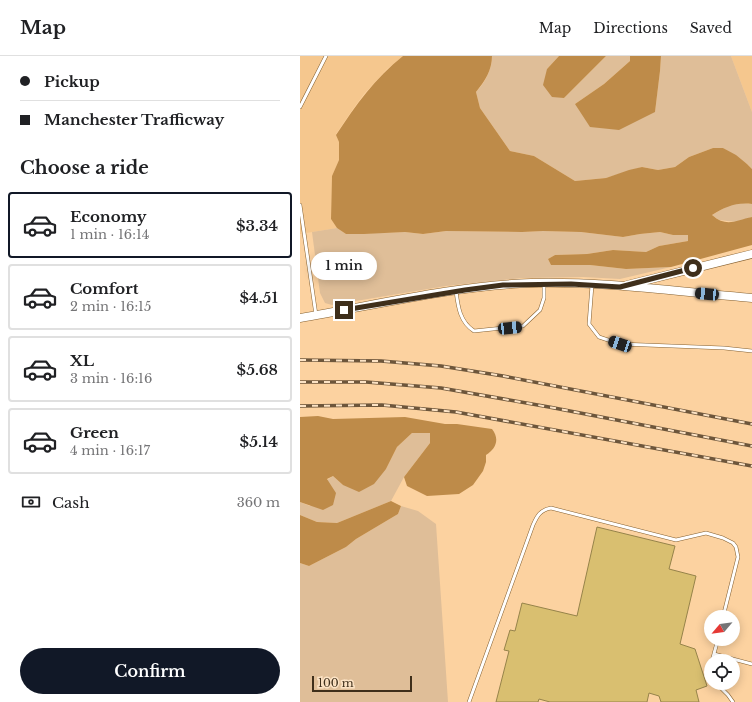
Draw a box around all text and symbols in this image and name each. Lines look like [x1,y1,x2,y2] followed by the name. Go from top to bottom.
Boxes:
[20,16,66,39] text: Map
[539,19,571,37] text: Map
[593,19,668,37] text: Directions
[690,19,732,37] text: Saved
[44,72,100,91] text: Pickup
[44,110,224,129] text: Manchester Trafficway
[20,157,149,179] text: Choose a ride
[22,207,58,243] icon: car
[70,207,147,226] text: Economy
[236,216,278,235] text: $3.34
[70,226,149,243] text: 1 min · 16:14
[311,252,377,280] callout: 1 min
[325,257,363,274] text: 1 min
[684,259,702,277] route start
[22,279,58,315] icon: car
[70,279,138,298] text: Comfort
[695,287,719,301] car
[240,288,278,307] text: $4.51
[70,298,151,315] text: 2 min · 16:15
[335,301,353,319] route end
[497,321,523,335] car
[607,334,633,354] car
[22,351,58,387] icon: car
[70,351,94,370] text: XL
[237,360,278,379] text: $5.68
[70,370,152,387] text: 3 min · 16:16
[22,423,58,459] icon: car
[70,423,119,442] text: Green
[240,432,278,451] text: $5.14
[70,442,150,459] text: 4 min · 16:17
[20,491,42,513] icon: cash
[52,493,89,512] text: Cash
[237,494,280,511] text: 360 m
[704,610,740,646] north arrow
[704,610,740,690] map controls
[20,648,280,694] button: Confirm
[704,654,740,690] button: locate
[312,674,412,693] scale bar
[318,676,354,690] text: 100 m

